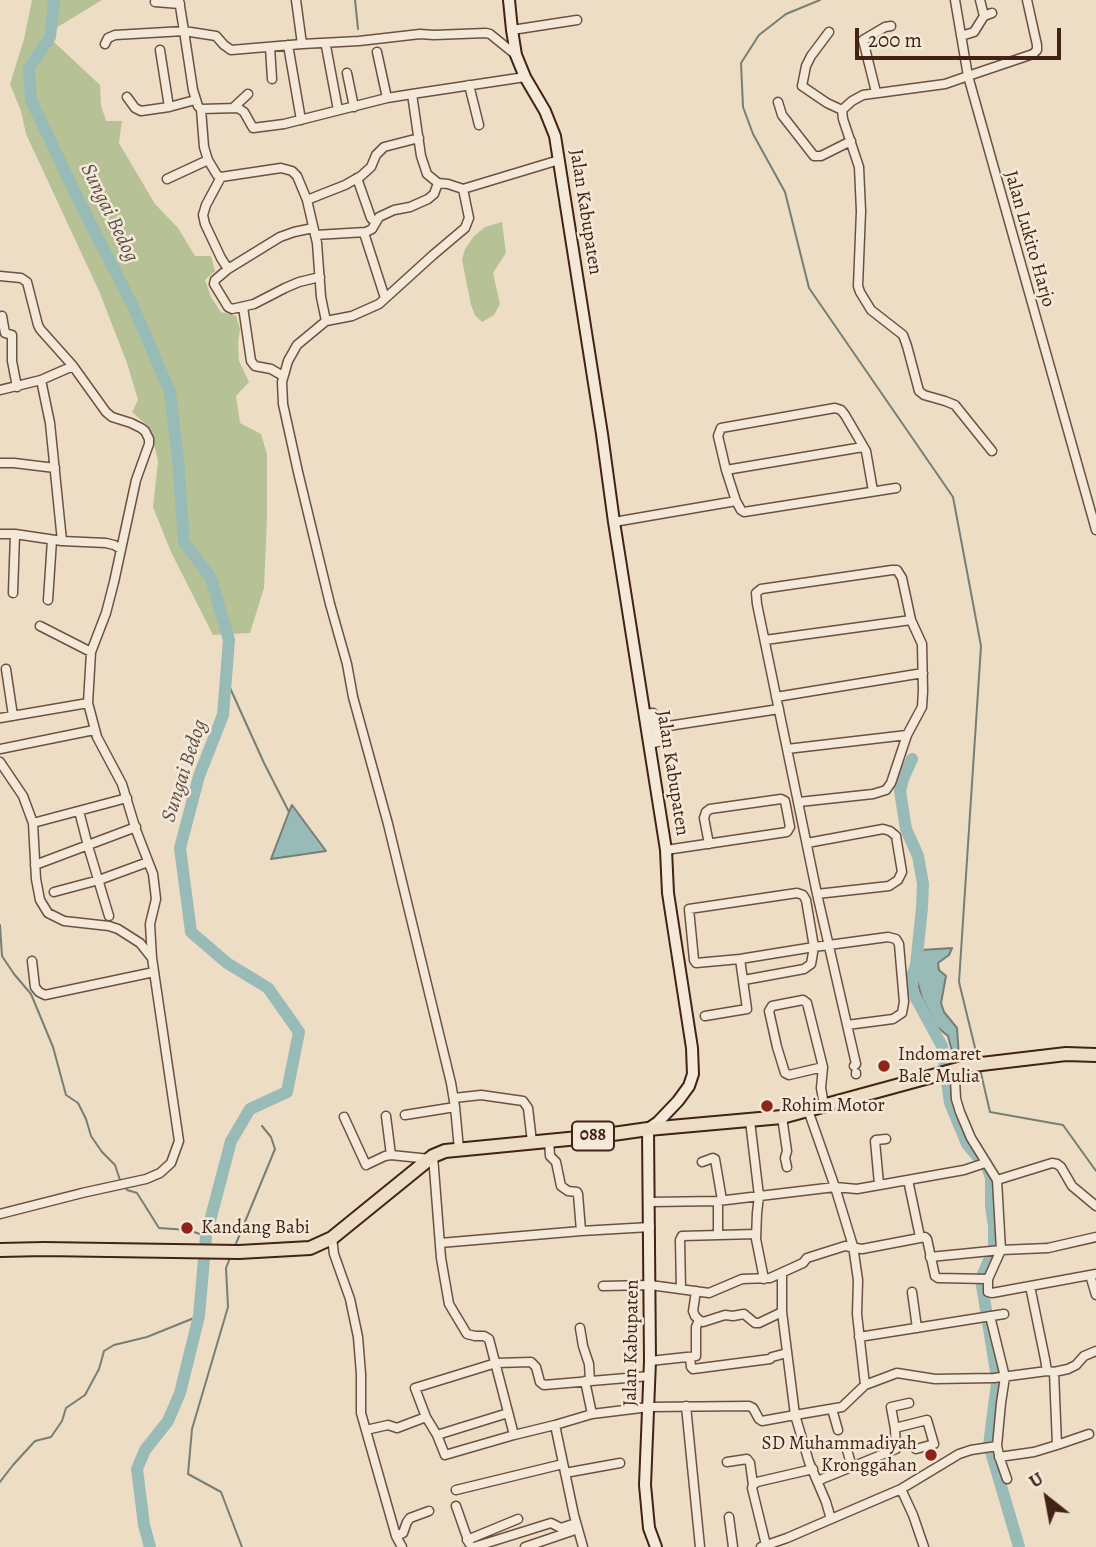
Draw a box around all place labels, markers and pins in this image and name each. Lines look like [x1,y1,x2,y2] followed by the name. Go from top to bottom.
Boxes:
[898,1044,981,1088] place label: Indomaret Bale Mulia
[876,1058,892,1074] marker: Indomaret Bale Mulia
[781,1095,885,1117] place label: Rohim Motor
[759,1098,775,1114] marker: Rohim Motor
[201,1217,310,1239] place label: Kandang Babi
[179,1220,195,1236] marker: Kandang Babi
[762,1433,917,1477] place label: SD Muhammadiyah Kronggahan
[923,1447,939,1463] marker: SD Muhammadiyah Kronggahan

